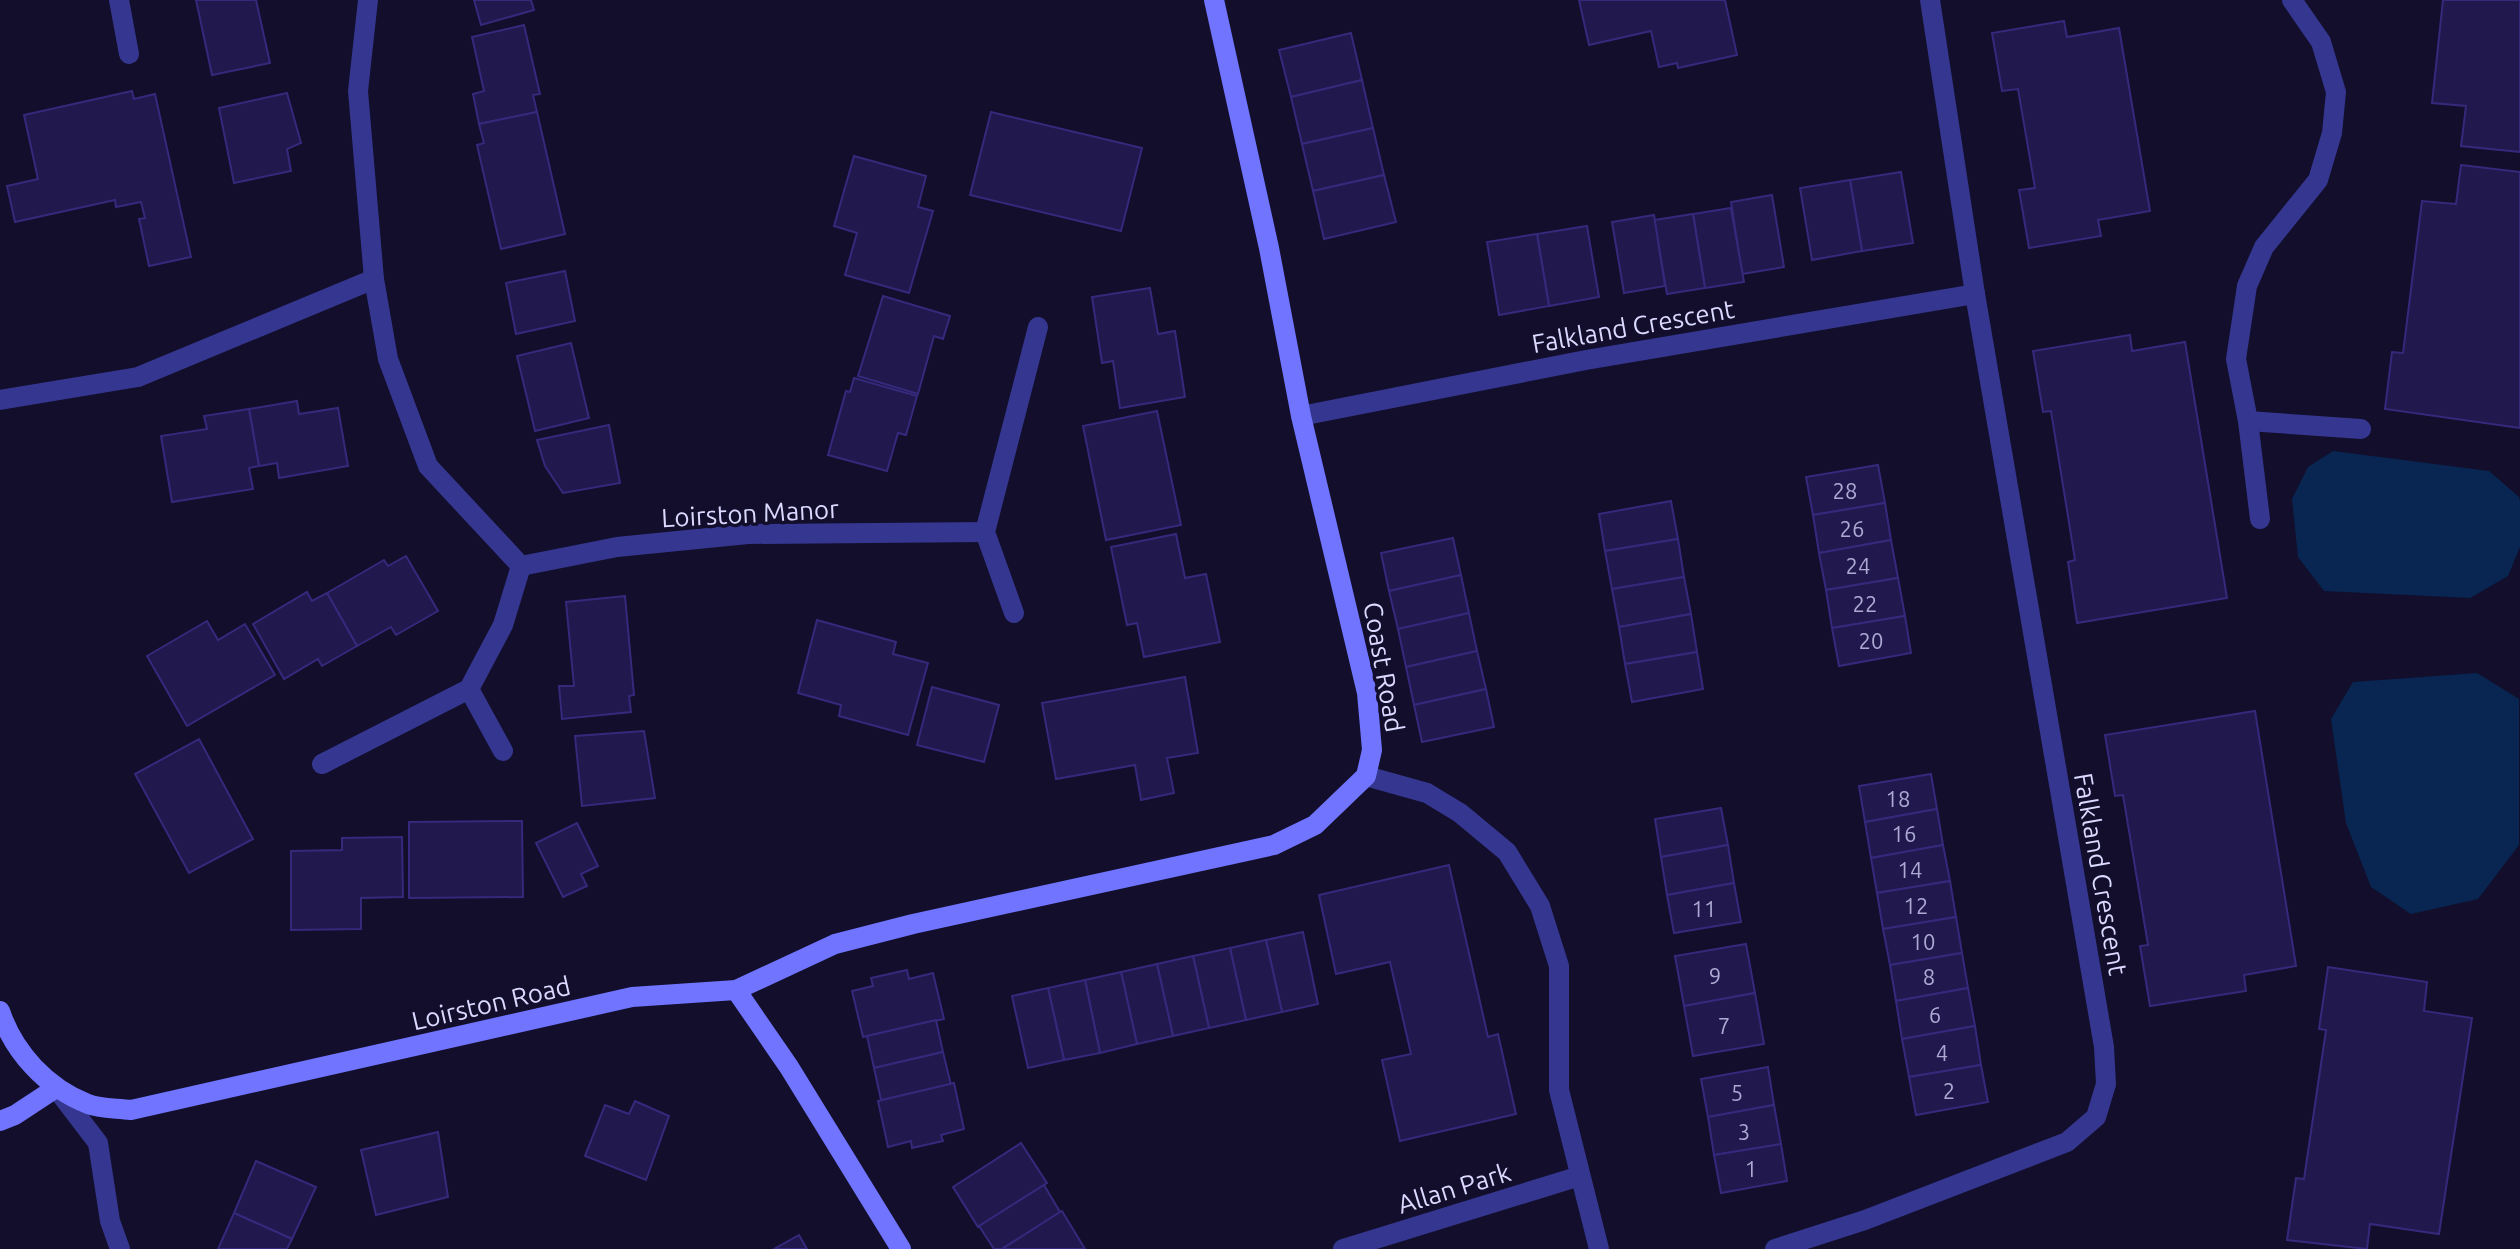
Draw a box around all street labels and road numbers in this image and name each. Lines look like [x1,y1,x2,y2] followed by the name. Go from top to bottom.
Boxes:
[1530,294,1736,358] street label: Falkland Crescent
[660,494,840,532] street label: Loirston Manor
[1358,600,1410,734] street label: Coast Road
[2069,771,2133,977] street label: Falkland Crescent
[409,971,573,1035] street label: Loirston Road
[1394,1157,1514,1219] street label: Allan Park

